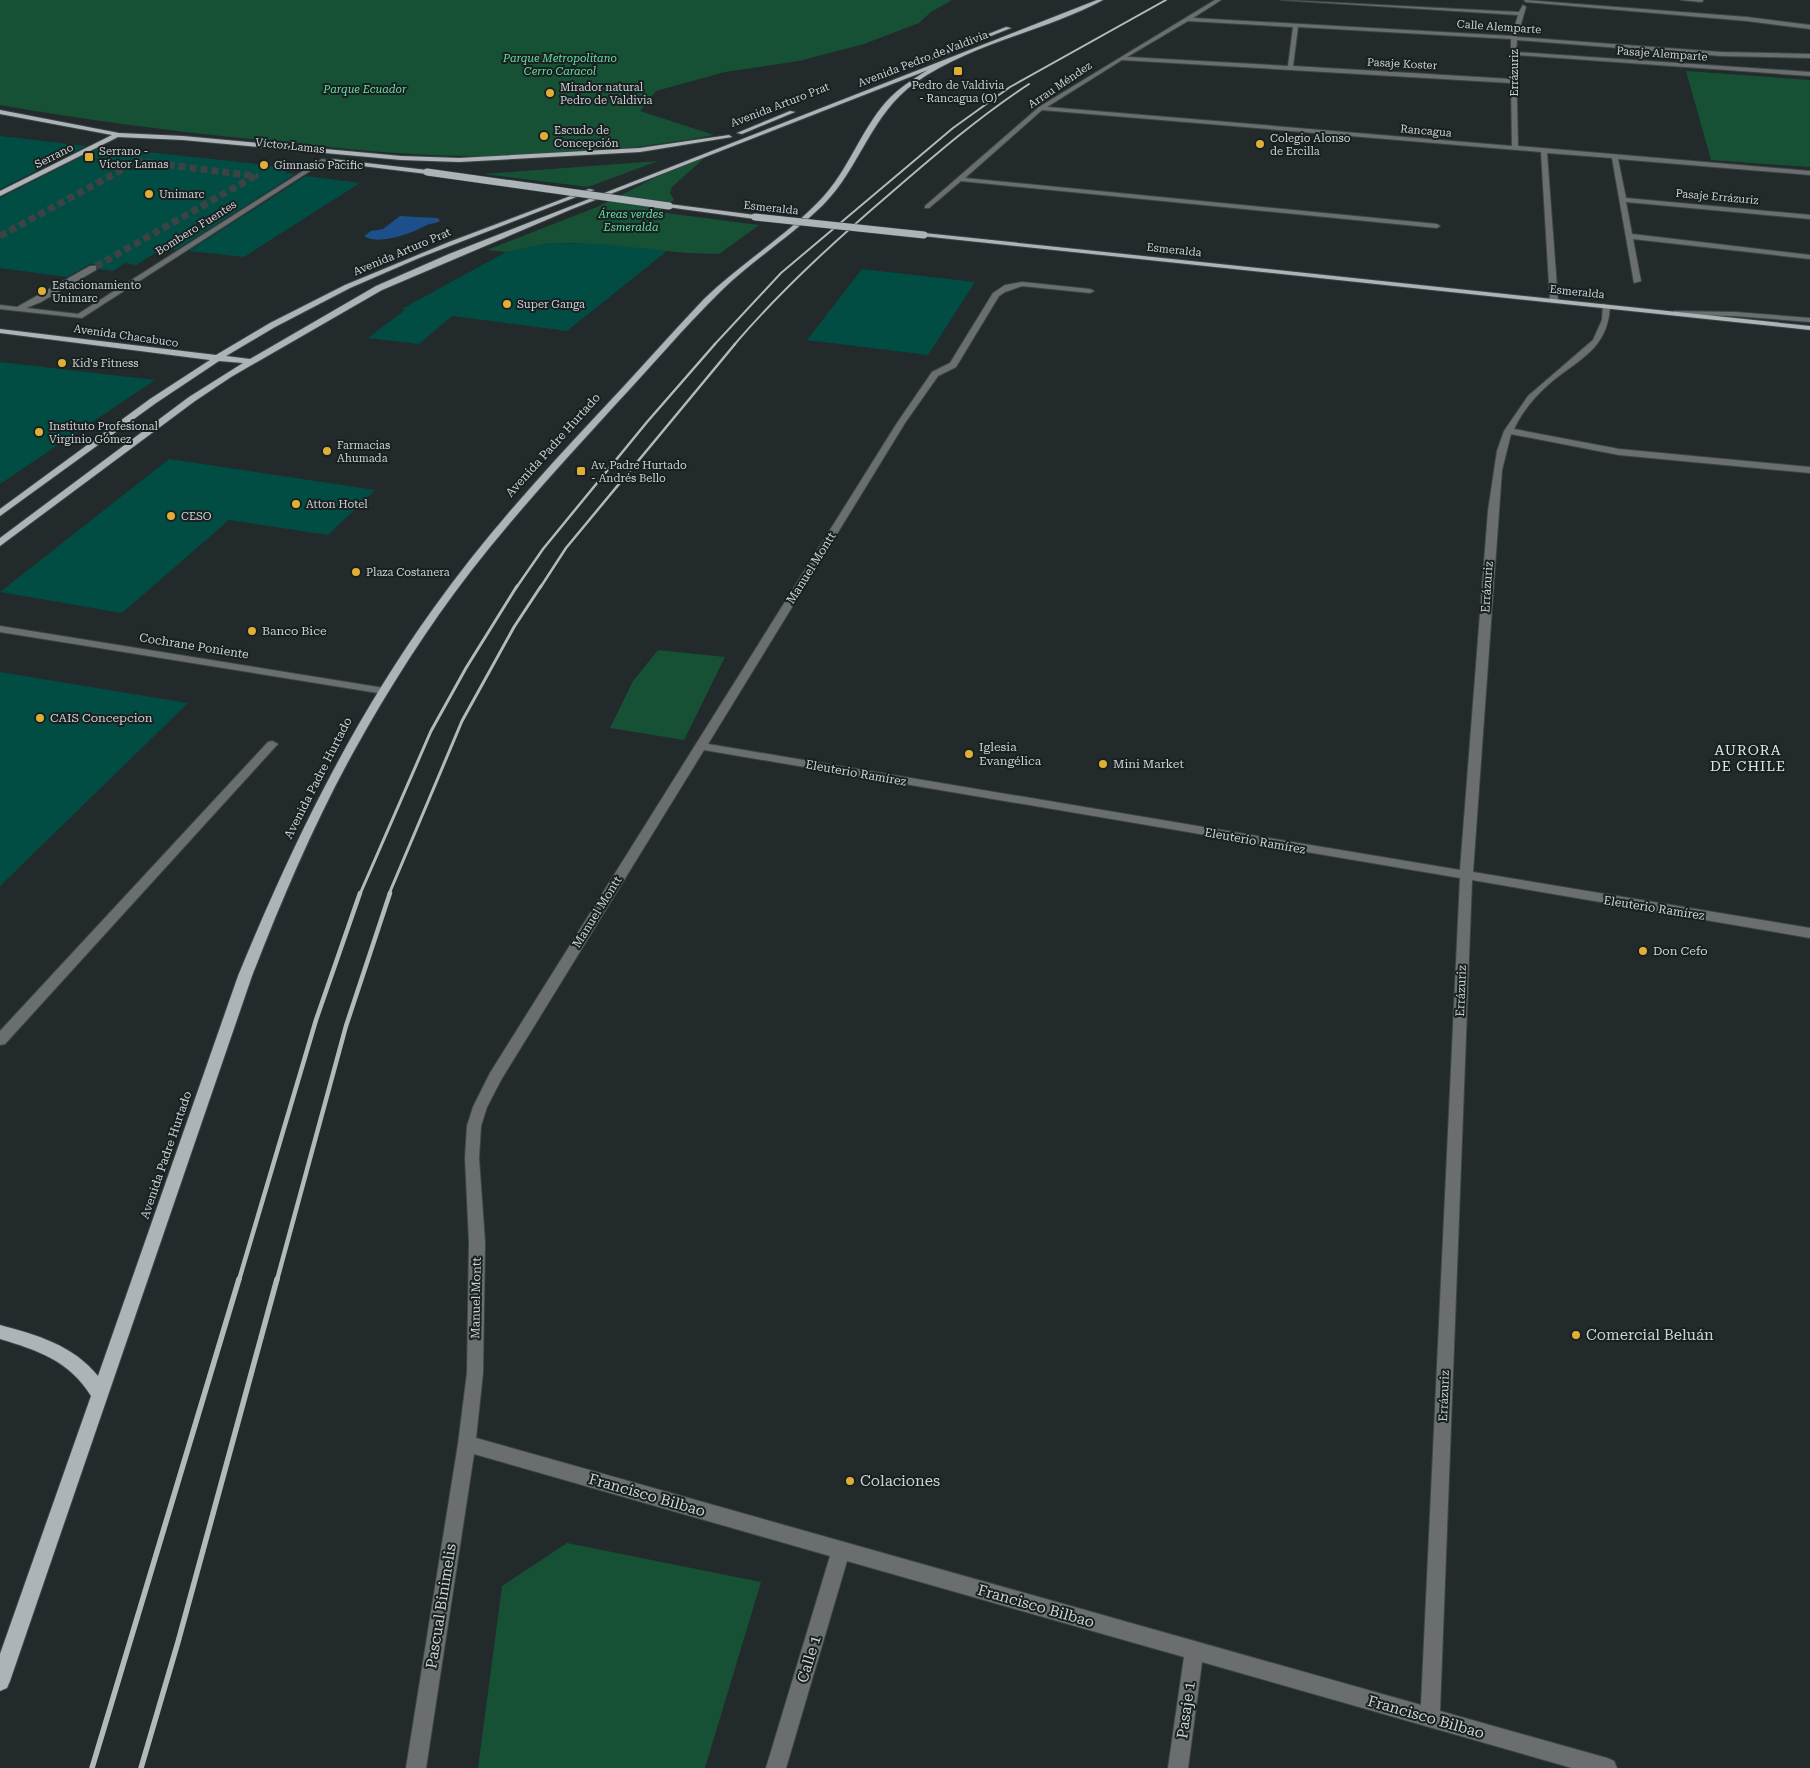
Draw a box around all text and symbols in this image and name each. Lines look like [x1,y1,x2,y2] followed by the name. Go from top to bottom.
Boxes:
[1456,18,1542,36] street label: Calle Alemparte
[856,28,990,90] street label: Avenida Pedro de Valdivia
[1616,44,1708,64] street label: Pasaje Alemparte
[1508,49,1521,97] street label: Errázuriz
[502,52,617,78] park label: Parque Metropolitano Cerro Caracol
[1367,56,1438,72] street label: Pasaje Koster
[1026,59,1094,111] street label: Arrau Méndez
[952,65,964,77] marker: Pedro de Valdivia - Rancagua (O)
[912,79,1004,105] place label: Pedro de Valdivia - Rancagua (O)
[729,80,831,130] street label: Avenida Arturo Prat
[560,81,653,107] place label: Mirador natural Pedro de Valdivia
[322,83,407,96] park label: Parque Ecuador
[544,87,556,99] marker: Mirador natural Pedro de Valdivia
[1400,122,1452,140] street label: Rancagua
[554,124,619,150] place label: Escudo de Concepción
[538,130,550,142] marker: Escudo de Concepción
[1270,132,1351,158] place label: Colegio Alonso de Ercilla
[255,136,325,156] street label: Víctor Lamas
[1254,138,1266,150] marker: Colegio Alonso de Ercilla
[32,141,76,171] street label: Serrano
[99,145,169,171] place label: Serrano - Víctor Lamas
[83,151,95,163] marker: Serrano - Víctor Lamas
[258,159,270,171] marker: Gimnasio Pacific
[274,159,363,172] place label: Gimnasio Pacific
[1675,187,1759,207] street label: Pasaje Errázuriz
[143,188,155,200] marker: Unimarc
[159,188,205,201] place label: Unimarc
[153,198,239,258] street label: Bombero Fuentes
[743,199,799,217] street label: Esmeralda
[598,207,663,234] park label: Áreas verdes Esmeralda
[351,226,453,278] street label: Avenida Arturo Prat
[1146,241,1202,259] street label: Esmeralda
[52,279,141,305] place label: Estacionamiento Unimarc
[1549,283,1605,301] street label: Esmeralda
[36,285,48,297] marker: Estacionamiento Unimarc
[501,298,513,310] marker: Super Ganga
[517,298,585,311] place label: Super Ganga
[73,322,180,350] street label: Avenida Chacabuco
[56,357,68,369] marker: Kid's Fitness
[72,357,138,370] place label: Kid's Fitness
[503,390,603,500] street label: Avenida Padre Hurtado
[49,420,159,446] place label: Instituto Profesional Virginio Gómez
[33,426,45,438] marker: Instituto Profesional Virginio Gómez
[337,439,390,465] place label: Farmacias Ahumada
[321,445,333,457] marker: Farmacias Ahumada
[591,459,687,485] place label: Av. Padre Hurtado - Andrés Bello
[575,465,587,477] marker: Av. Padre Hurtado - Andrés Bello
[290,498,302,510] marker: Atton Hotel
[306,498,368,511] place label: Atton Hotel
[165,510,177,522] marker: CESO
[181,510,212,523] place label: CESO
[783,529,839,606] street label: Manuel Montt
[1478,560,1496,613] street label: Errázuriz
[350,566,362,578] marker: Plaza Costanera
[366,566,450,579] place label: Plaza Costanera
[262,624,327,638] place label: Banco Bice
[246,625,258,637] marker: Banco Bice
[138,630,250,662] street label: Cochrane Poniente
[50,711,153,725] place label: CAIS Concepcion
[34,712,46,724] marker: CAIS Concepcion
[281,715,355,841] street label: Avenida Padre Hurtado
[979,740,1042,768] place label: Iglesia Evangélica
[1710,742,1786,774] district label: AURORA DE CHILE
[963,748,975,760] marker: Iglesia Evangélica
[805,757,908,789] street label: Eleuterio Ramírez
[1113,757,1184,771] place label: Mini Market
[1097,758,1109,770] marker: Mini Market
[1204,825,1307,857] street label: Eleuterio Ramírez
[569,873,625,950] street label: Manuel Montt
[1603,893,1706,923] street label: Eleuterio Ramírez
[1653,944,1708,958] place label: Don Cefo
[1637,945,1649,957] marker: Don Cefo
[1453,965,1469,1017] street label: Errázuriz
[137,1089,195,1221] street label: Avenida Padre Hurtado
[468,1257,484,1339] street label: Manuel Montt
[1586,1326,1714,1344] place label: Comercial Beluán
[1570,1329,1582,1341] marker: Comercial Beluán
[1436,1370,1452,1422] street label: Errázuriz
[587,1470,707,1520] street label: Francisco Bilbao
[860,1472,940,1490] place label: Colaciones
[844,1475,856,1487] marker: Colaciones
[422,1542,460,1670] street label: Pascual Binimelis
[976,1581,1096,1631] street label: Francisco Bilbao
[793,1633,825,1685] street label: Calle 1
[1173,1680,1199,1740] street label: Pasaje 1
[1366,1692,1486,1742] street label: Francisco Bilbao

